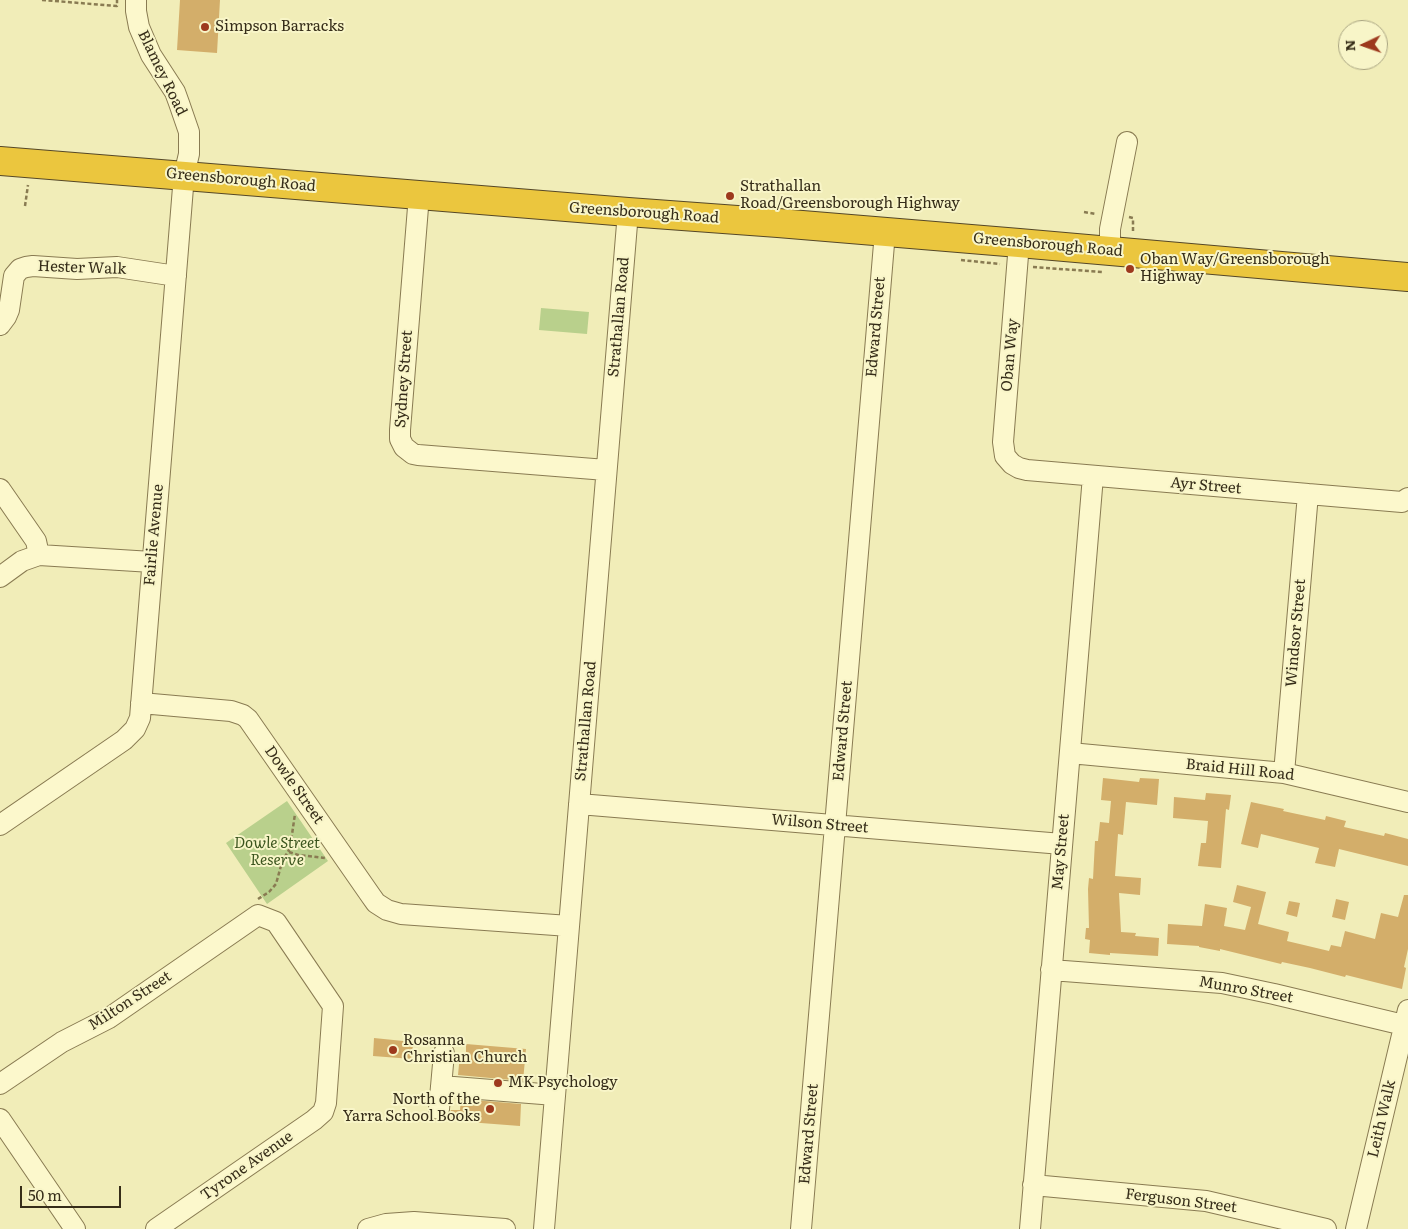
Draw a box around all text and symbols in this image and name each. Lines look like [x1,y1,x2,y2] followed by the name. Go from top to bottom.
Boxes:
[215,18,344,36] place label: Simpson Barracks
[1338,20,1388,70] north arrow
[199,21,211,33] marker: Simpson Barracks
[134,27,190,119] street label: Blamey Road
[1339,39,1359,52] text: N
[165,164,317,196] street label: Greensborough Road
[740,178,960,213] place label: Strathallan Road/Greensborough Highway
[724,190,736,202] marker: Strathallan Road/Greensborough Highway
[568,199,720,227] street label: Greensborough Road
[972,229,1124,261] street label: Greensborough Road
[1140,251,1330,286] place label: Oban Way/Greensborough Highway
[605,256,633,378] street label: Strathallan Road
[37,257,127,279] street label: Hester Walk
[1124,263,1136,275] marker: Oban Way/Greensborough Highway
[863,276,889,378] street label: Edward Street
[998,318,1022,392] street label: Oban Way
[392,329,416,429] street label: Sydney Street
[1170,474,1242,498] street label: Ayr Street
[141,483,167,587] street label: Fairlie Avenue
[1282,578,1310,688] street label: Windsor Street
[572,660,600,782] street label: Strathallan Road
[830,680,856,782] street label: Edward Street
[260,742,328,828] street label: Dowle Street
[1185,755,1295,785] street label: Braid Hill Road
[771,811,869,837] street label: Wilson Street
[1049,813,1073,891] street label: May Street
[234,835,320,870] park label: Dowle Street Reserve
[85,968,175,1034] street label: Milton Street
[1198,973,1294,1007] street label: Munro Street
[403,1032,527,1067] place label: Rosanna Christian Church
[387,1044,399,1056] marker: Rosanna Christian Church
[508,1074,618,1092] place label: MK Psychology
[492,1077,504,1089] marker: MK Psychology
[1364,1078,1400,1160] street label: Leith Walk
[796,1083,822,1185] street label: Edward Street
[343,1091,480,1126] place label: North of the Yarra School Books
[484,1103,496,1115] marker: North of the Yarra School Books
[197,1128,297,1204] street label: Tyrone Avenue
[22,1176,124,1208] scale bar
[28,1183,62,1206] text: 50 m
[1124,1185,1238,1217] street label: Ferguson Street

